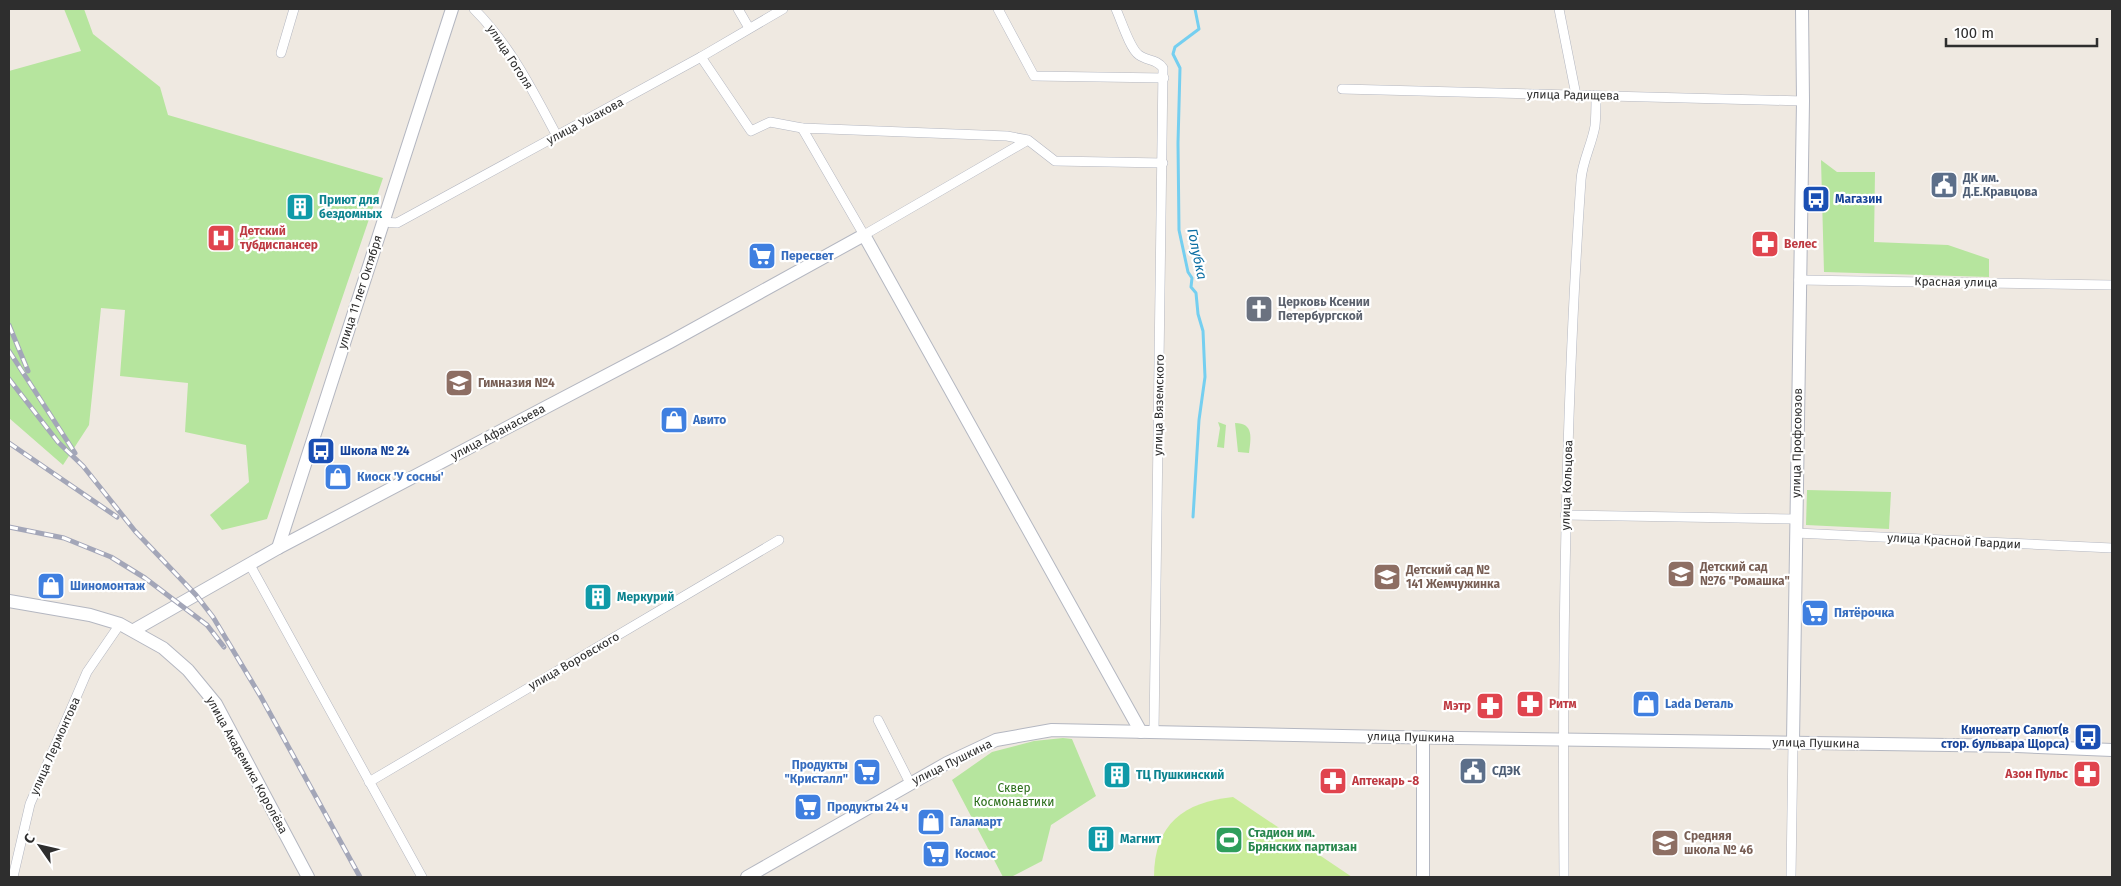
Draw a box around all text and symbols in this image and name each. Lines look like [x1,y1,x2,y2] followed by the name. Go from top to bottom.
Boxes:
[1946,15,2097,47] scale bar
[484,22,536,92] street label: улица Гоголя
[1954,24,1994,42] text: 100 m
[1527,87,1619,103] street label: улица Радищева
[544,95,626,147] street label: улица Ушакова
[1929,170,1959,200] public building icon: ДК им. Д.Е.Кравцова
[1962,171,2038,199] place label: ДК им. Д.Е.Кравцова
[1801,184,1831,214] bus stop icon: Магазин
[285,192,315,222] building icon: Приют для бездомных
[1835,192,1882,206] place label: Магазин
[319,193,383,221] place label: Приют для бездомных
[206,223,236,253] hospital icon: Детский тубдиспансер
[239,224,318,252] place label: Детский тубдиспансер
[1183,227,1211,281] water label: Голубка
[1750,229,1780,259] pharmacy icon: Велес
[335,233,385,351] street label: улица 11 лет Октября
[1784,237,1817,251] place label: Велес
[747,241,777,271] supermarket icon: Пересвет
[781,249,834,263] place label: Пересвет
[1914,274,1998,290] street label: Красная улица
[1244,294,1274,324] church icon: Церковь Ксении Петербургской
[1278,295,1370,323] place label: Церковь Ксении Петербургской
[1151,354,1167,456] street label: улица Вяземского
[444,368,474,398] school or university icon: Гимназия №4
[478,376,555,390] place label: Гимназия №4
[1789,388,1805,498] street label: улица Профсоюзов
[448,401,548,463] street label: улица Афанасьева
[659,405,689,435] shop icon: Авито
[692,413,726,427] place label: Авито
[306,436,336,466] bus stop icon: Школа № 24
[1558,439,1576,531] street label: улица Кольцова
[340,444,410,458] place label: Школа № 24
[323,462,353,492] shop icon: Киоск 'У сосны'
[357,470,444,484] place label: Киоск 'У сосны'
[1887,531,2021,551] street label: улица Красной Гвардии
[1666,559,1696,589] school or university icon: Детский сад №76 "Ромашка"
[1699,560,1790,588] place label: Детский сад №76 "Ромашка"
[1372,562,1402,592] school or university icon: Детский сад № 141 Жемчужинка
[1405,563,1501,591] place label: Детский сад № 141 Жемчужинка
[36,571,66,601] shop icon: Шиномонтаж
[70,579,146,593] place label: Шиномонтаж
[583,582,613,612] building icon: Меркурий
[617,590,674,604] place label: Меркурий
[1800,598,1830,628] supermarket icon: Пятёрочка
[1834,606,1895,620] place label: Пятёрочка
[526,629,622,693] street label: улица Воровского
[1515,689,1545,719] pharmacy icon: Ритм
[1631,689,1661,719] shop icon: Lada Dеталь
[1475,691,1505,721] pharmacy icon: Мэтр
[203,694,291,836] street label: улица Академика Королёва
[27,695,83,797] street label: улица Лермонтова
[1549,697,1577,711] place label: Ритм
[1665,697,1734,711] place label: Lada Dеталь
[1443,699,1471,713] place label: Мэтр
[2073,722,2103,752] bus stop icon: Кинотеатр Салют(в стор. бульвара Щорса)
[1941,723,2069,751] place label: Кинотеатр Салют(в стор. бульвара Щорса)
[1367,729,1455,745] street label: улица Пушкина
[1772,735,1860,751] street label: улица Пушкина
[910,737,994,787] street label: улица Пушкина
[1458,756,1488,786] public building icon: СДЭК
[852,757,882,787] supermarket icon: Продукты "Кристалл"
[785,758,848,786] place label: Продукты "Кристалл"
[2072,759,2102,789] pharmacy icon: Азон Пульс
[1102,760,1132,790] building icon: ТЦ Пушкинский
[1492,764,1521,778] place label: СДЭК
[1318,766,1348,796] pharmacy icon: Аптекарь -8
[2004,767,2068,781] place label: Азон Пульс
[1136,768,1224,782] place label: ТЦ Пушкинский
[1351,774,1419,788] place label: Аптекарь -8
[974,781,1054,809] park label: Сквер Космонавтики
[793,792,823,822] supermarket icon: Продукты 24 ч
[827,800,908,814] place label: Продукты 24 ч
[916,807,946,837] shop icon: Галамарт
[950,815,1002,829] place label: Галамарт
[15,821,65,871] north arrow
[1086,824,1116,854] building icon: Магнит
[1214,825,1244,855] sports icon: Стадион им. Брянских партизан
[1248,826,1357,854] place label: Стадион им. Брянских партизан
[1650,828,1680,858] school or university icon: Средняя школа № 46
[1684,829,1753,857] place label: Средняя школа № 46
[20,831,39,847] text: С
[1120,832,1161,846] place label: Магнит
[921,839,951,869] supermarket icon: Космос
[955,847,996,861] place label: Космос

